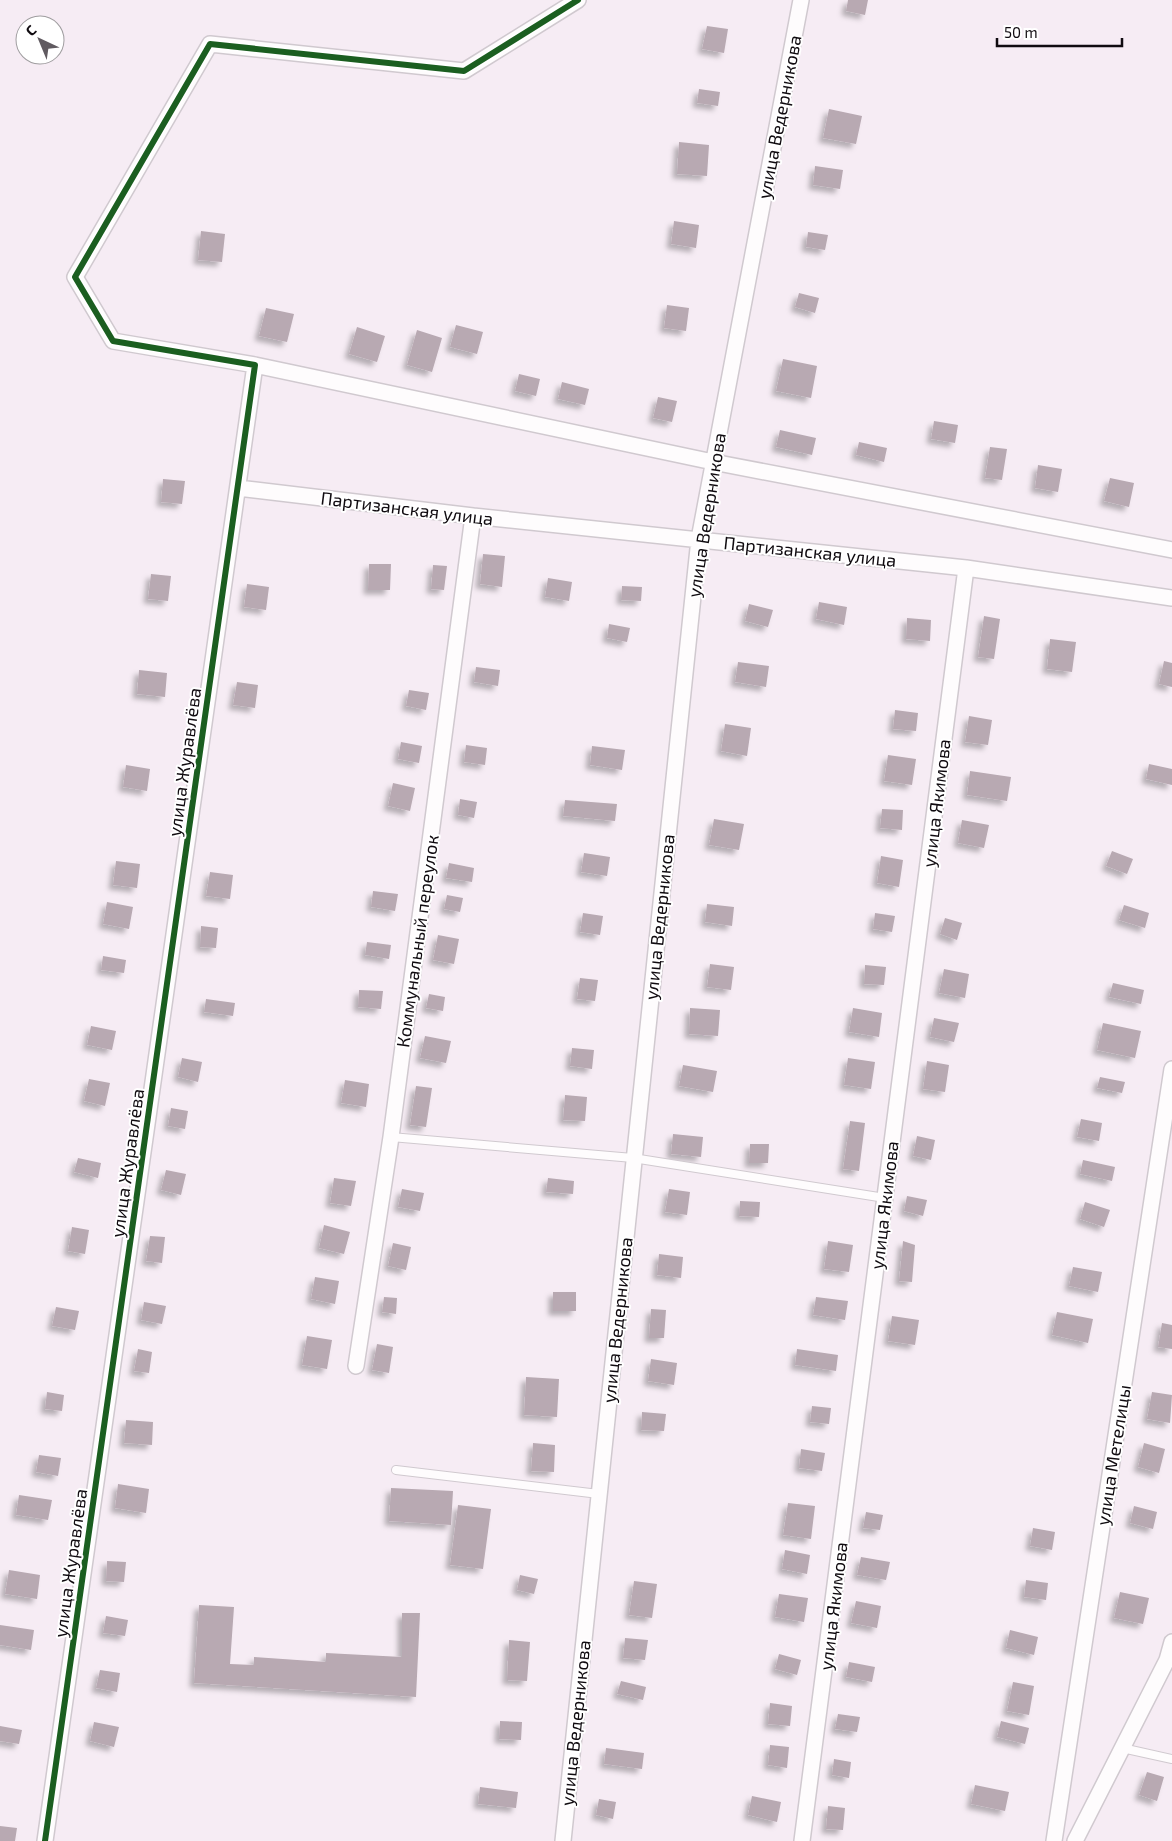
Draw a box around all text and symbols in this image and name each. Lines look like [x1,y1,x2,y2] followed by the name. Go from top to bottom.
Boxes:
[15,15,65,65] north arrow
[997,15,1122,47] scale bar
[22,21,39,39] text: С
[1004,23,1038,41] text: 50 m
[752,33,806,201] street label: улица Ведерникова
[682,431,730,599] street label: улица Ведерникова
[319,486,495,530] street label: Партизанская улица
[722,531,898,571] street label: Партизанская улица
[163,686,205,838] street label: улица Журавлёва
[917,738,955,868] street label: улица Якимова
[391,833,443,1049] street label: Коммунальный переулок
[639,833,679,1001] street label: улица Ведерникова
[106,1087,148,1239] street label: улица Журавлёва
[865,1140,903,1270] street label: улица Якимова
[597,1236,637,1404] street label: улица Ведерникова
[1091,1383,1135,1527] street label: улица Метелицы
[49,1487,91,1639] street label: улица Журавлёва
[814,1541,852,1671] street label: улица Якимова
[555,1639,595,1807] street label: улица Ведерникова

